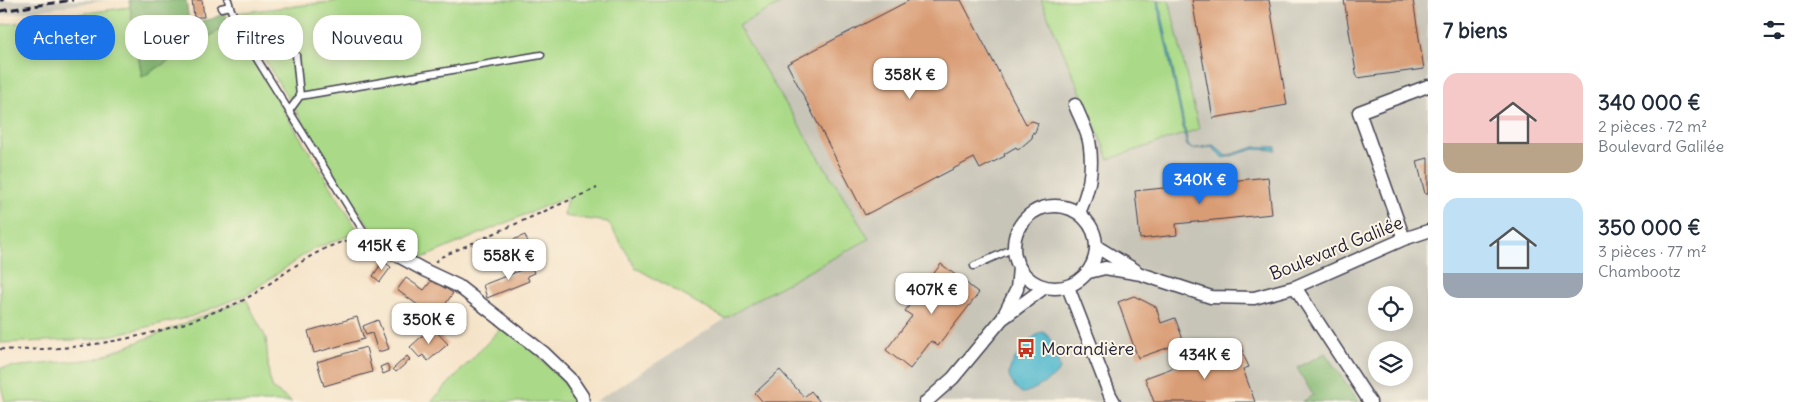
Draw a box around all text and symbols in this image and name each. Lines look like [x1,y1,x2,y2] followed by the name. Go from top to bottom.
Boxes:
[15,15,115,60] chip: Acheter
[125,15,208,60] chip: Louer
[218,15,303,60] chip: Filtres
[313,15,421,60] chip: Nouveau
[1760,16,1788,44] icon: filters
[1443,17,1508,44] text: 7 biens
[869,58,951,100] pin: 358K €
[884,64,936,84] text: 358K €
[1598,89,1701,116] text: 340 000 €
[1483,93,1543,153] icon: home
[1598,116,1707,136] text: 2 pièces · 72 m²
[1598,136,1724,156] text: Boulevard Galilée
[1159,162,1241,205] pin: 340K €
[1174,169,1226,189] text: 340K €
[1266,211,1406,285] street label: Boulevard Galilée
[1598,214,1701,241] text: 350 000 €
[1483,218,1543,278] icon: home
[341,228,423,271] pin: 415K €
[358,235,406,255] text: 415K €
[468,238,550,281] pin: 558K €
[1598,241,1707,261] text: 3 pièces · 77 m²
[483,245,535,265] text: 558K €
[1598,261,1681,281] text: Chambootz
[891,272,973,315] pin: 407K €
[906,279,958,299] text: 407K €
[1368,286,1413,386] map controls
[1368,286,1413,331] button: locate
[388,302,470,345] pin: 350K €
[403,309,455,329] text: 350K €
[1015,337,1037,359] bus stop icon: Morandière
[1041,337,1134,360] place label: Morandière
[1164,338,1246,380] pin: 434K €
[1368,341,1413,386] button: layers
[1179,344,1231,364] text: 434K €

